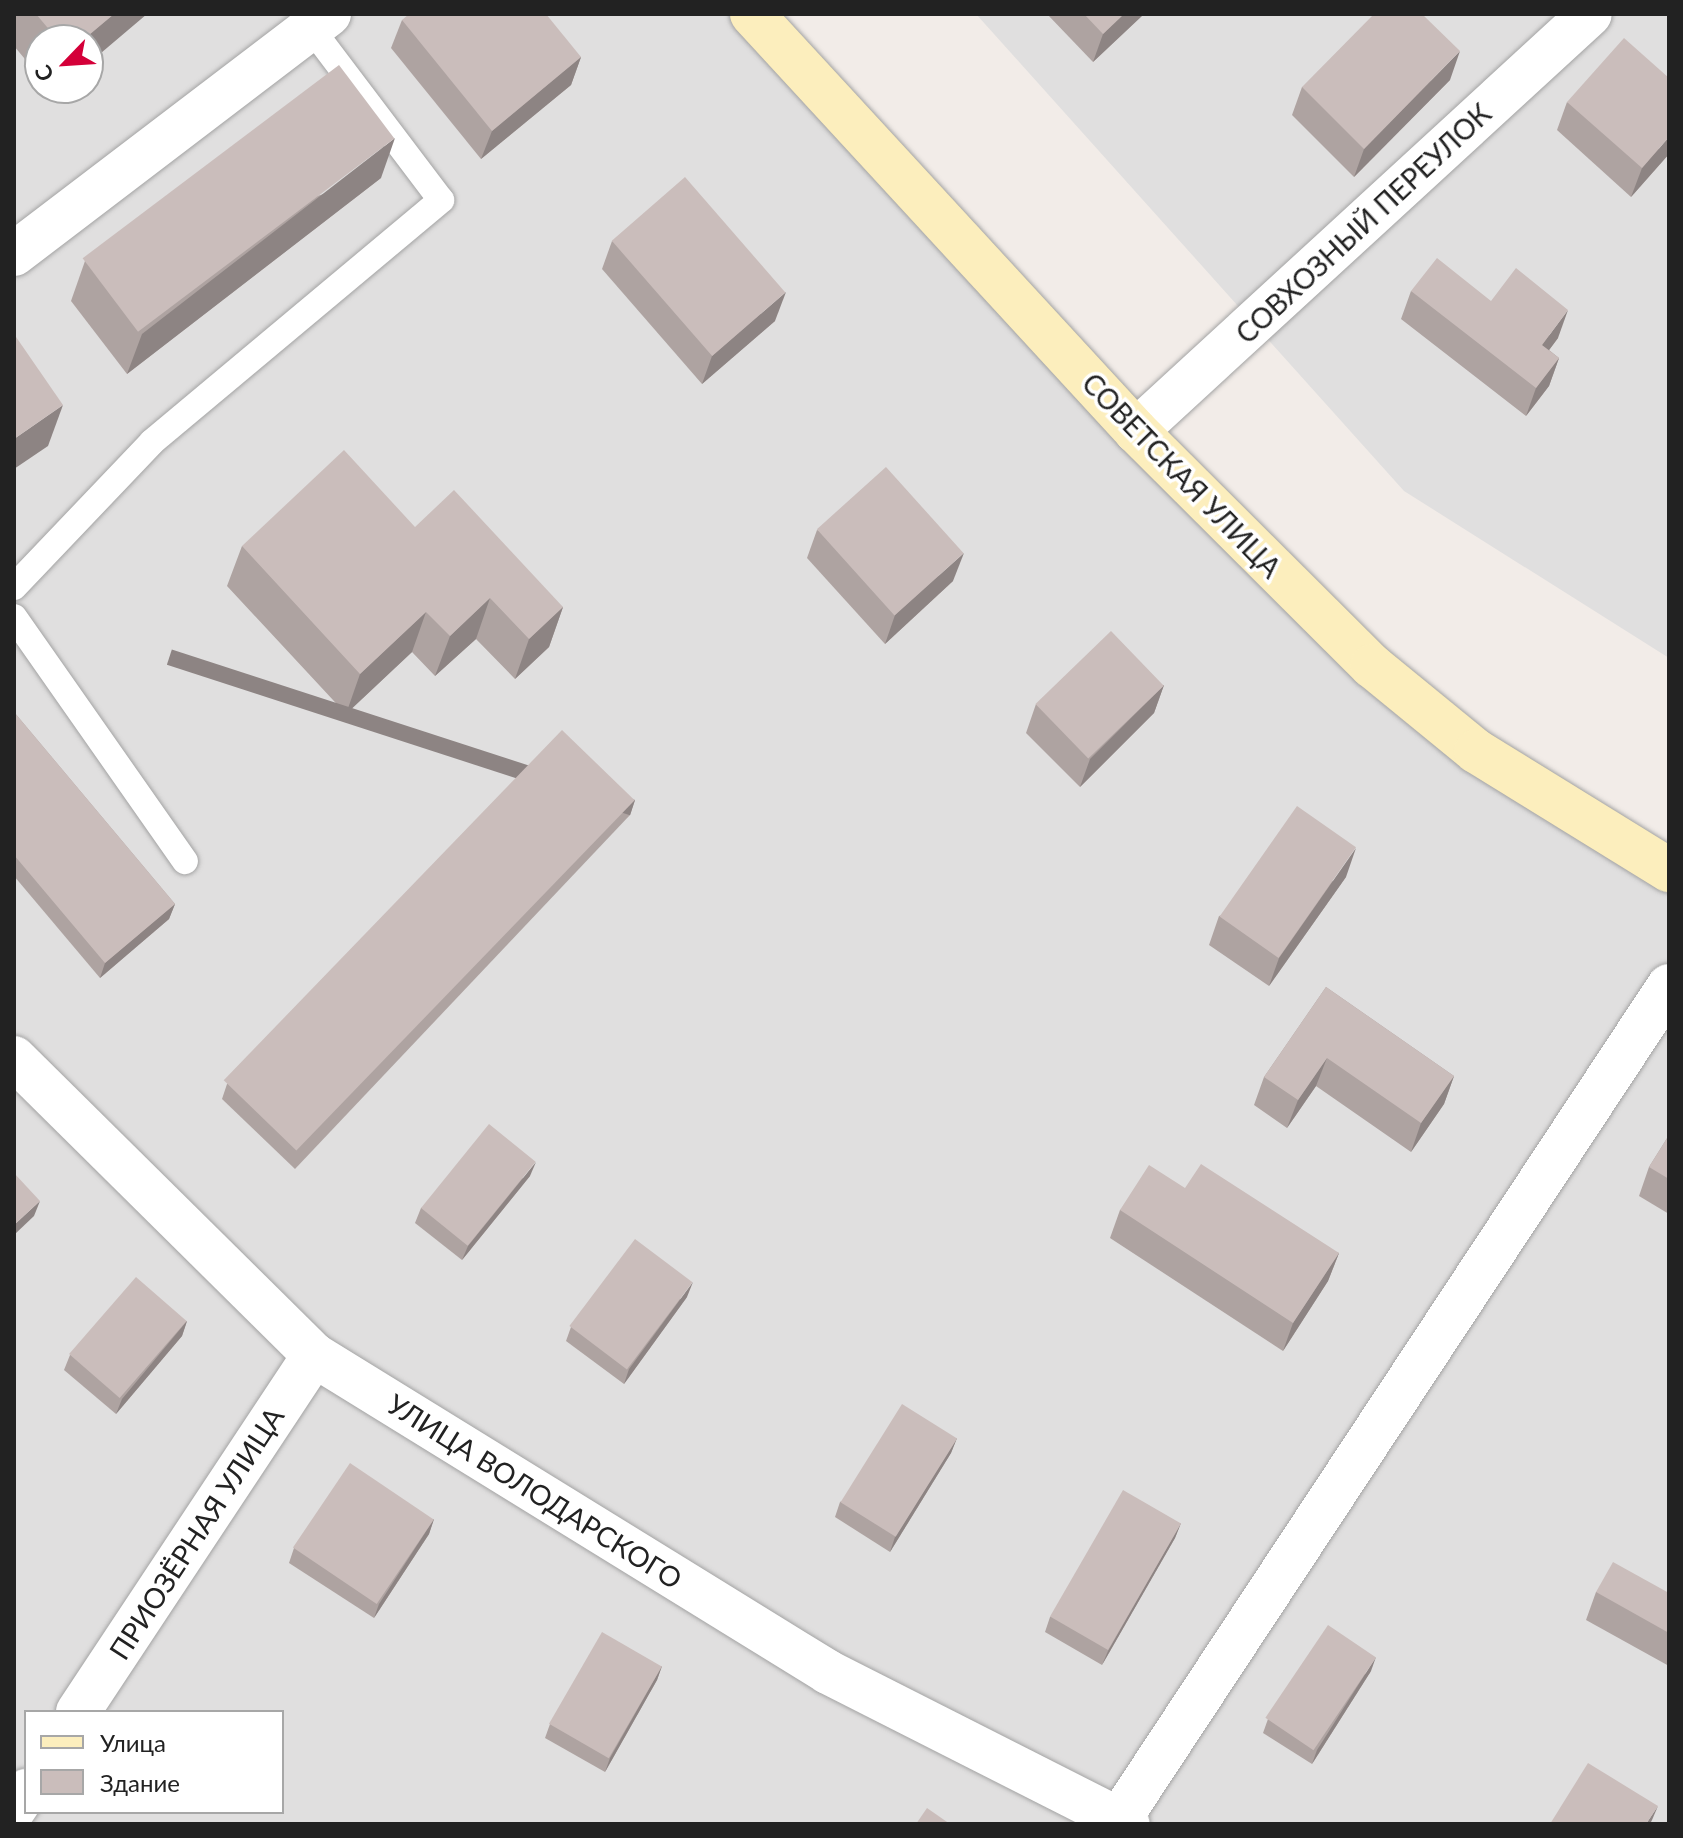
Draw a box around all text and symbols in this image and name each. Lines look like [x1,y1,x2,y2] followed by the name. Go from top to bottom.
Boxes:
[24,24,104,104] north arrow
[28,61,59,86] text: С
[1229,96,1497,350] street label: СОВХОЗНЫЙ ПЕРЕУЛОК
[1076,366,1288,584] street label: СОВЕТСКАЯ УЛИЦА
[382,1387,688,1595] street label: УЛИЦА ВОЛОДАРСКОГО
[102,1400,290,1666] street label: ПРИОЗЁРНАЯ УЛИЦА
[24,1710,284,1814] legend
[100,1728,166,1757] text: Улица
[100,1768,180,1797] text: Здание

